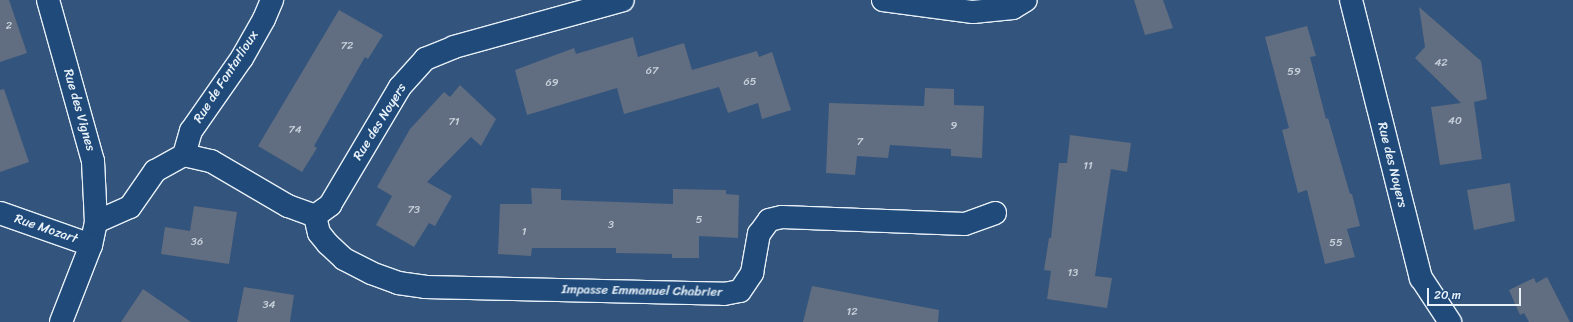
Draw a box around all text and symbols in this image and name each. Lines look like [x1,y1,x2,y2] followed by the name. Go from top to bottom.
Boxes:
[6,19,12,33] house number: 2
[190,28,262,126] street label: Rue de Fontarlioux
[341,39,353,53] house number: 72
[1434,56,1448,70] house number: 42
[646,64,658,78] house number: 67
[1287,65,1301,79] house number: 59
[60,67,98,153] street label: Rue des Vignes
[744,75,756,89] house number: 65
[545,76,559,90] house number: 69
[350,81,410,163] street label: Rue des Noyers
[1448,114,1462,128] house number: 40
[449,115,459,129] house number: 71
[951,119,957,133] house number: 9
[1374,121,1410,209] street label: Rue des Noyers
[288,123,302,137] house number: 74
[857,135,863,149] house number: 7
[1083,159,1093,173] house number: 11
[408,203,420,217] house number: 73
[13,211,79,247] street label: Rue Mozart
[696,213,702,227] house number: 5
[608,218,614,232] house number: 3
[522,225,526,239] house number: 1
[191,235,203,249] house number: 36
[1329,236,1343,250] house number: 55
[1068,266,1078,280] house number: 13
[1429,280,1523,306] scale bar
[562,282,722,300] street label: Impasse Emmanuel Chabrier
[1434,284,1461,306] text: 20 m
[263,298,275,312] house number: 34
[846,305,858,319] house number: 12

